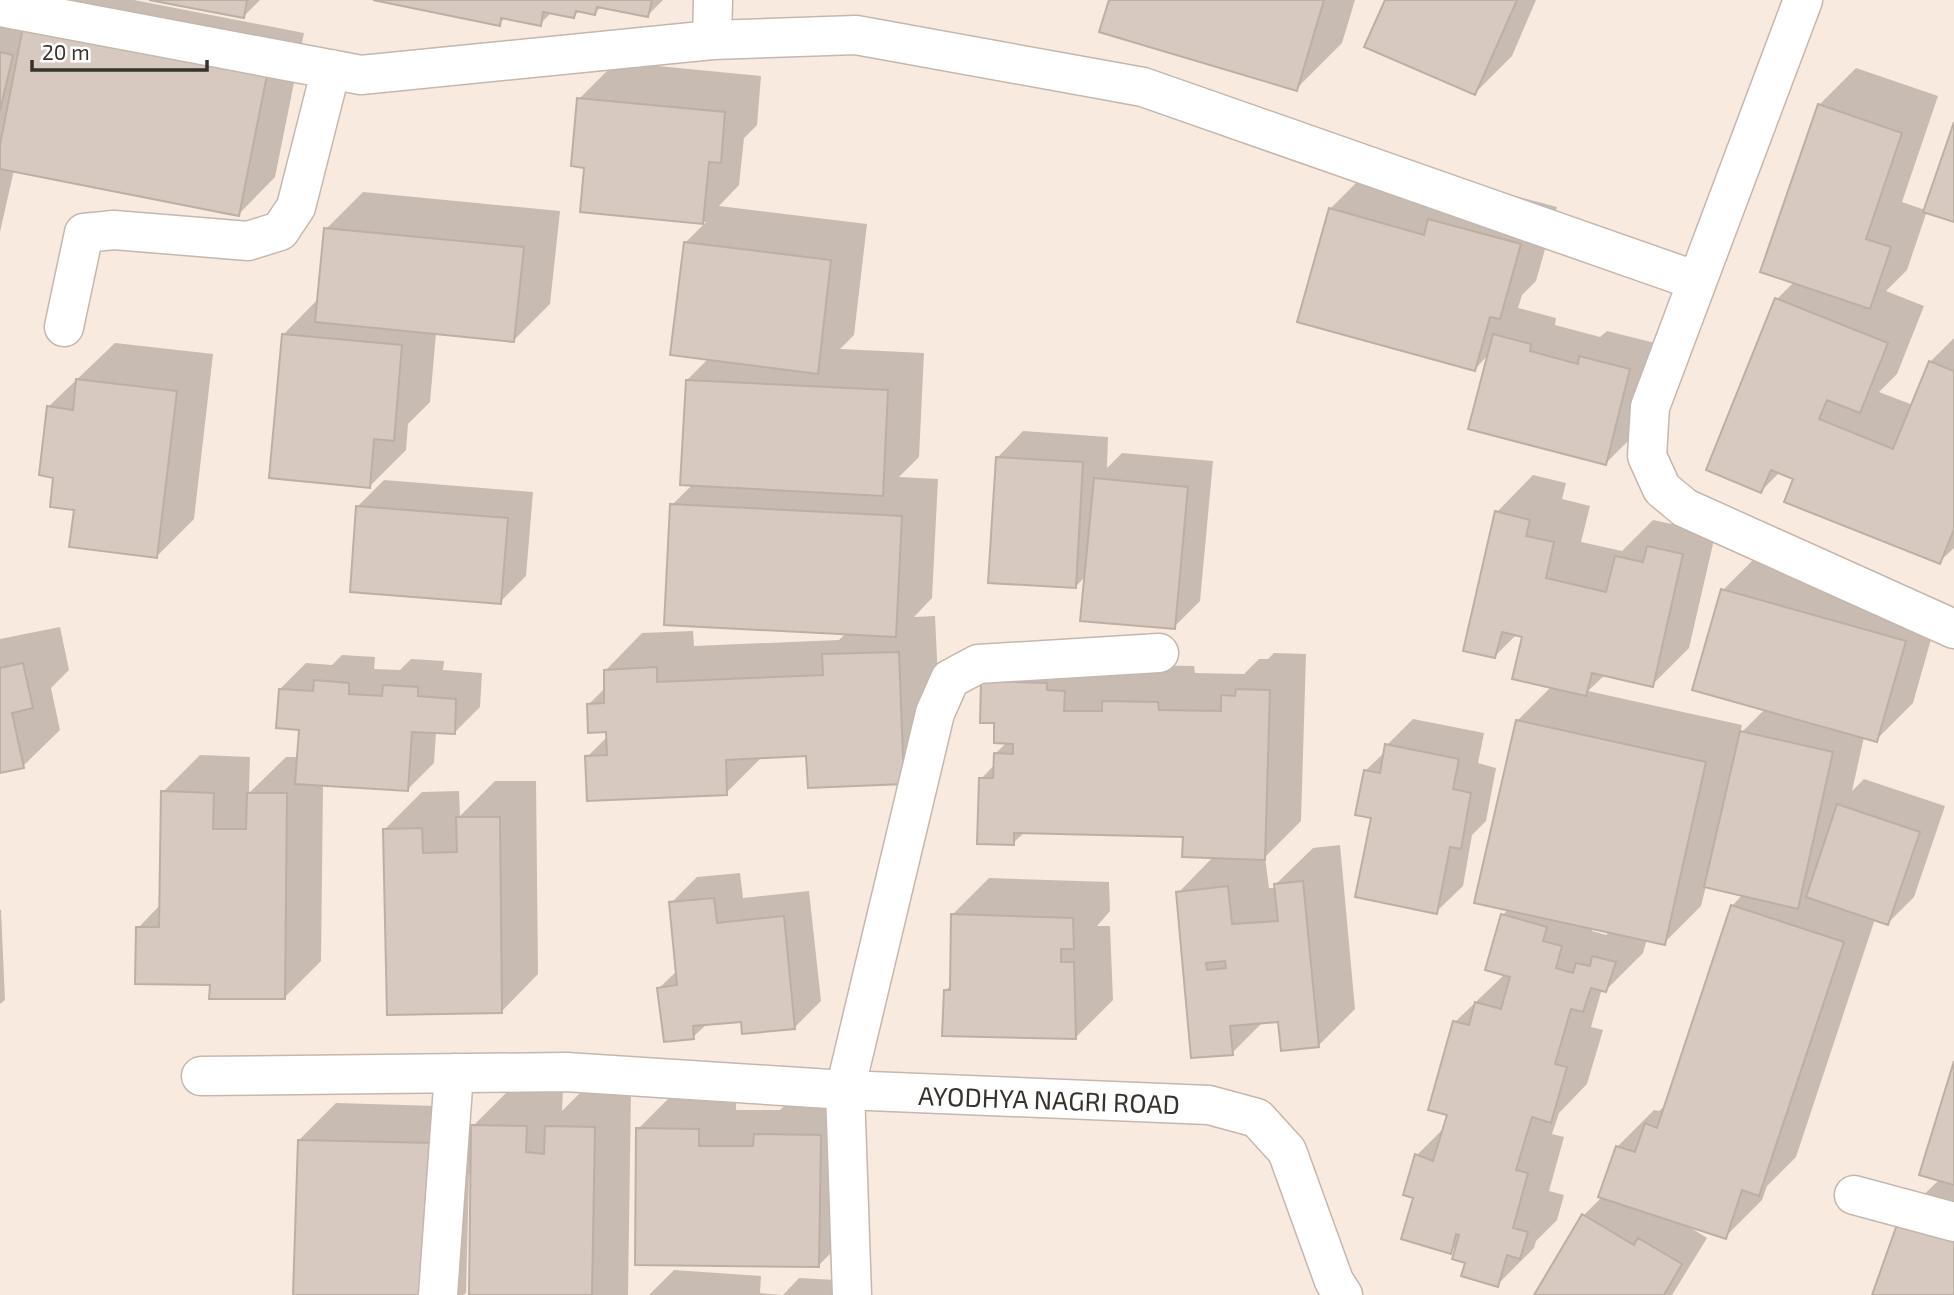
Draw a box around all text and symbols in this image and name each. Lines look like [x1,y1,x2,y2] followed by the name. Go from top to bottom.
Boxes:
[32,28,206,72] scale bar
[42,39,90,64] text: 20 m
[917,1079,1181,1119] street label: AYODHYA NAGRI ROAD

